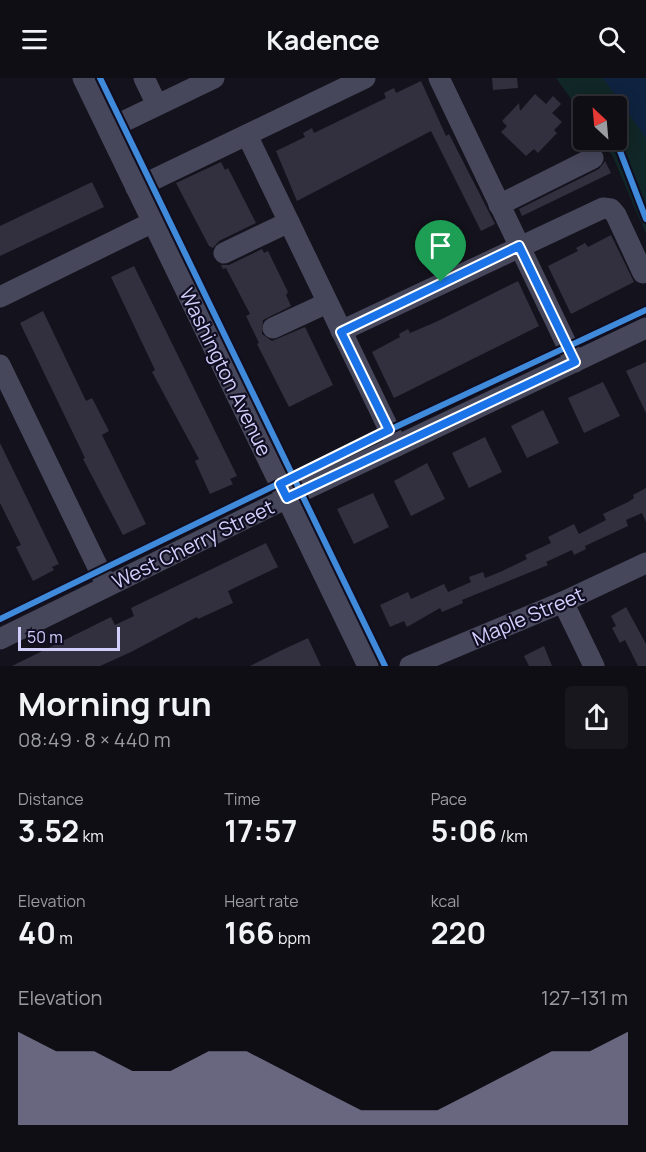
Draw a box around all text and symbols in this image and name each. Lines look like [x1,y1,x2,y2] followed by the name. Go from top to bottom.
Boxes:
[266,21,380,58] text: Kadence
[18,23,51,56] icon: menu
[595,23,628,56] icon: search
[573,96,627,150] north arrow
[573,96,627,150] map controls
[415,220,466,282] pin
[424,229,457,262] icon: arrive
[174,284,278,460] street label: Washington Avenue
[107,493,279,595] street label: West Cherry Street
[468,580,588,652] street label: Maple Street
[18,624,120,652] scale bar
[27,626,63,648] text: 50 m
[18,681,212,726] text: Morning run
[565,686,628,749] button: share
[18,726,171,753] text: 08:49 · 8 × 440 m
[18,788,84,810] text: Distance
[224,788,260,810] text: Time
[431,788,467,810] text: Pace
[18,810,79,851] text: 3.52
[224,810,297,851] text: 17:57
[431,810,497,851] text: 5:06
[79,825,104,847] text: km
[497,825,528,847] text: /km
[18,890,86,912] text: Elevation
[224,890,299,912] text: Heart rate
[431,890,460,912] text: kcal
[18,912,56,953] text: 40
[224,912,275,953] text: 166
[431,912,486,953] text: 220
[56,927,73,949] text: m
[275,927,310,949] text: bpm
[18,984,102,1011] text: Elevation
[541,984,628,1011] text: 127–131 m

